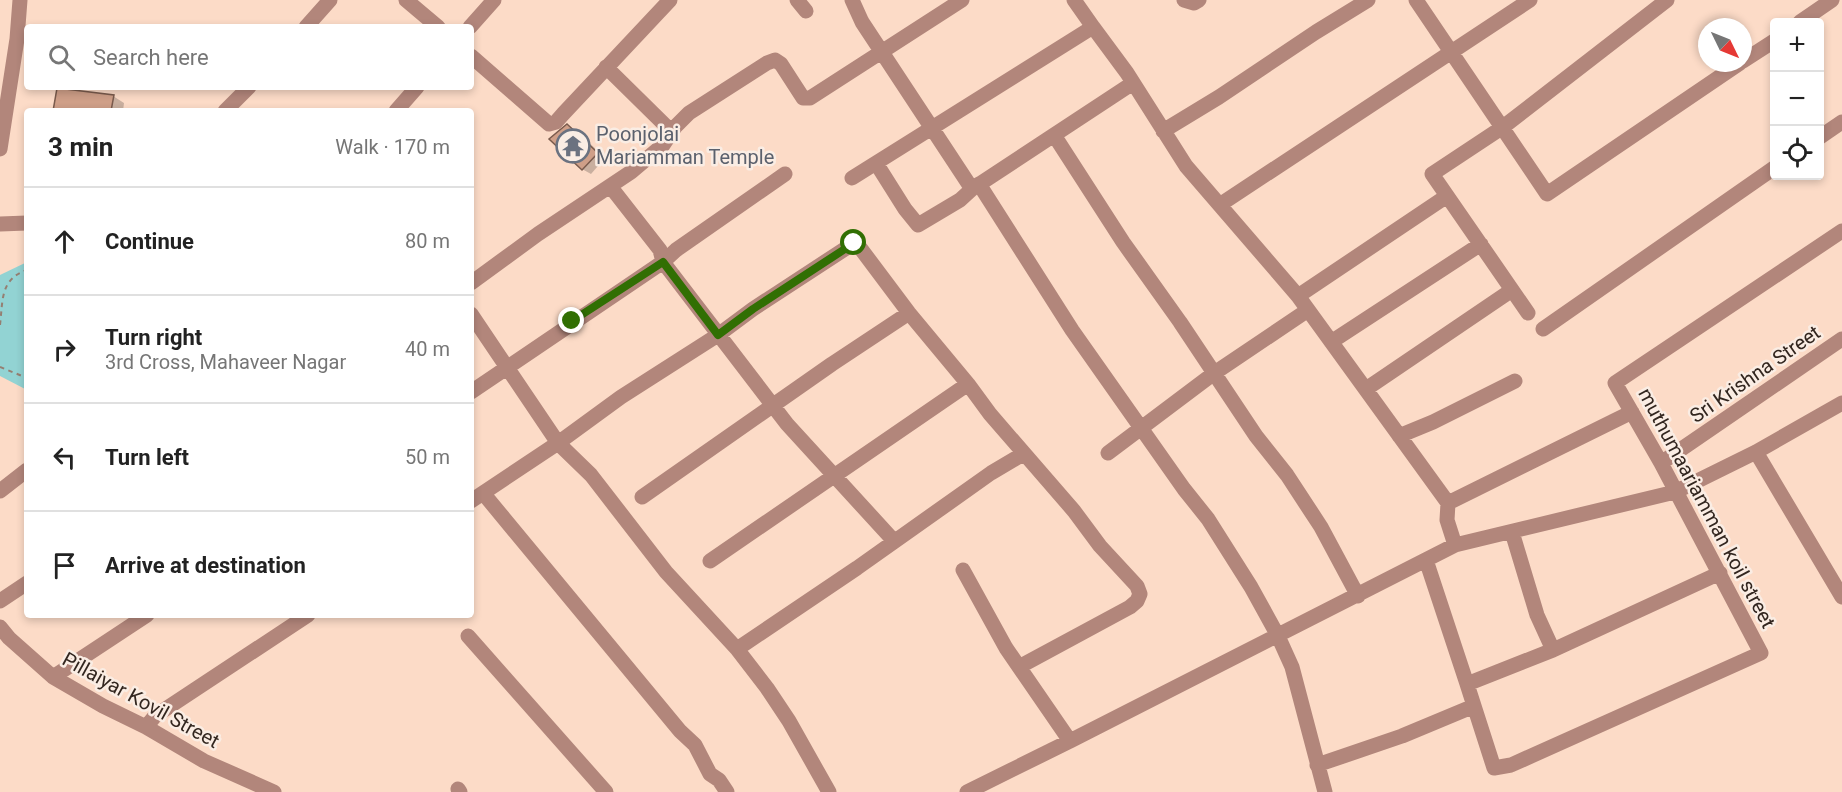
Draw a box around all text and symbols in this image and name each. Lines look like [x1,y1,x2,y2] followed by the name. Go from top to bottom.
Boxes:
[1698,18,1752,72] north arrow
[1770,18,1824,180] map controls
[1770,18,1824,72] button: +
[24,24,474,90] search box
[45,41,78,74] icon: search
[93,45,209,70] text: Search here
[1770,72,1824,126] button: −
[596,122,774,169] place label: Poonjolai Mariamman Temple
[1770,126,1824,180] button: locate
[555,128,591,164] temple icon: Poonjolai Mariamman Temple
[48,132,113,162] text: 3 min
[335,135,450,159] text: Walk · 170 m
[48,225,81,258] icon: ahead
[105,229,194,254] text: Continue
[405,229,450,253] text: 80 m
[840,229,866,255] route start
[558,307,584,333] route end
[1685,320,1825,428] street label: Sri Krishna Street
[105,325,202,350] text: Turn right
[48,333,81,366] icon: right
[405,337,450,361] text: 40 m
[105,350,346,374] text: 3rd Cross, Mahaveer Nagar
[1633,384,1781,632] street label: muthumaariamman koil street
[48,441,81,474] icon: left
[105,445,189,470] text: Turn left
[405,445,450,469] text: 50 m
[48,549,81,582] icon: arrive
[105,553,306,578] text: Arrive at destination
[58,647,224,753] street label: Pillaiyar Kovil Street

